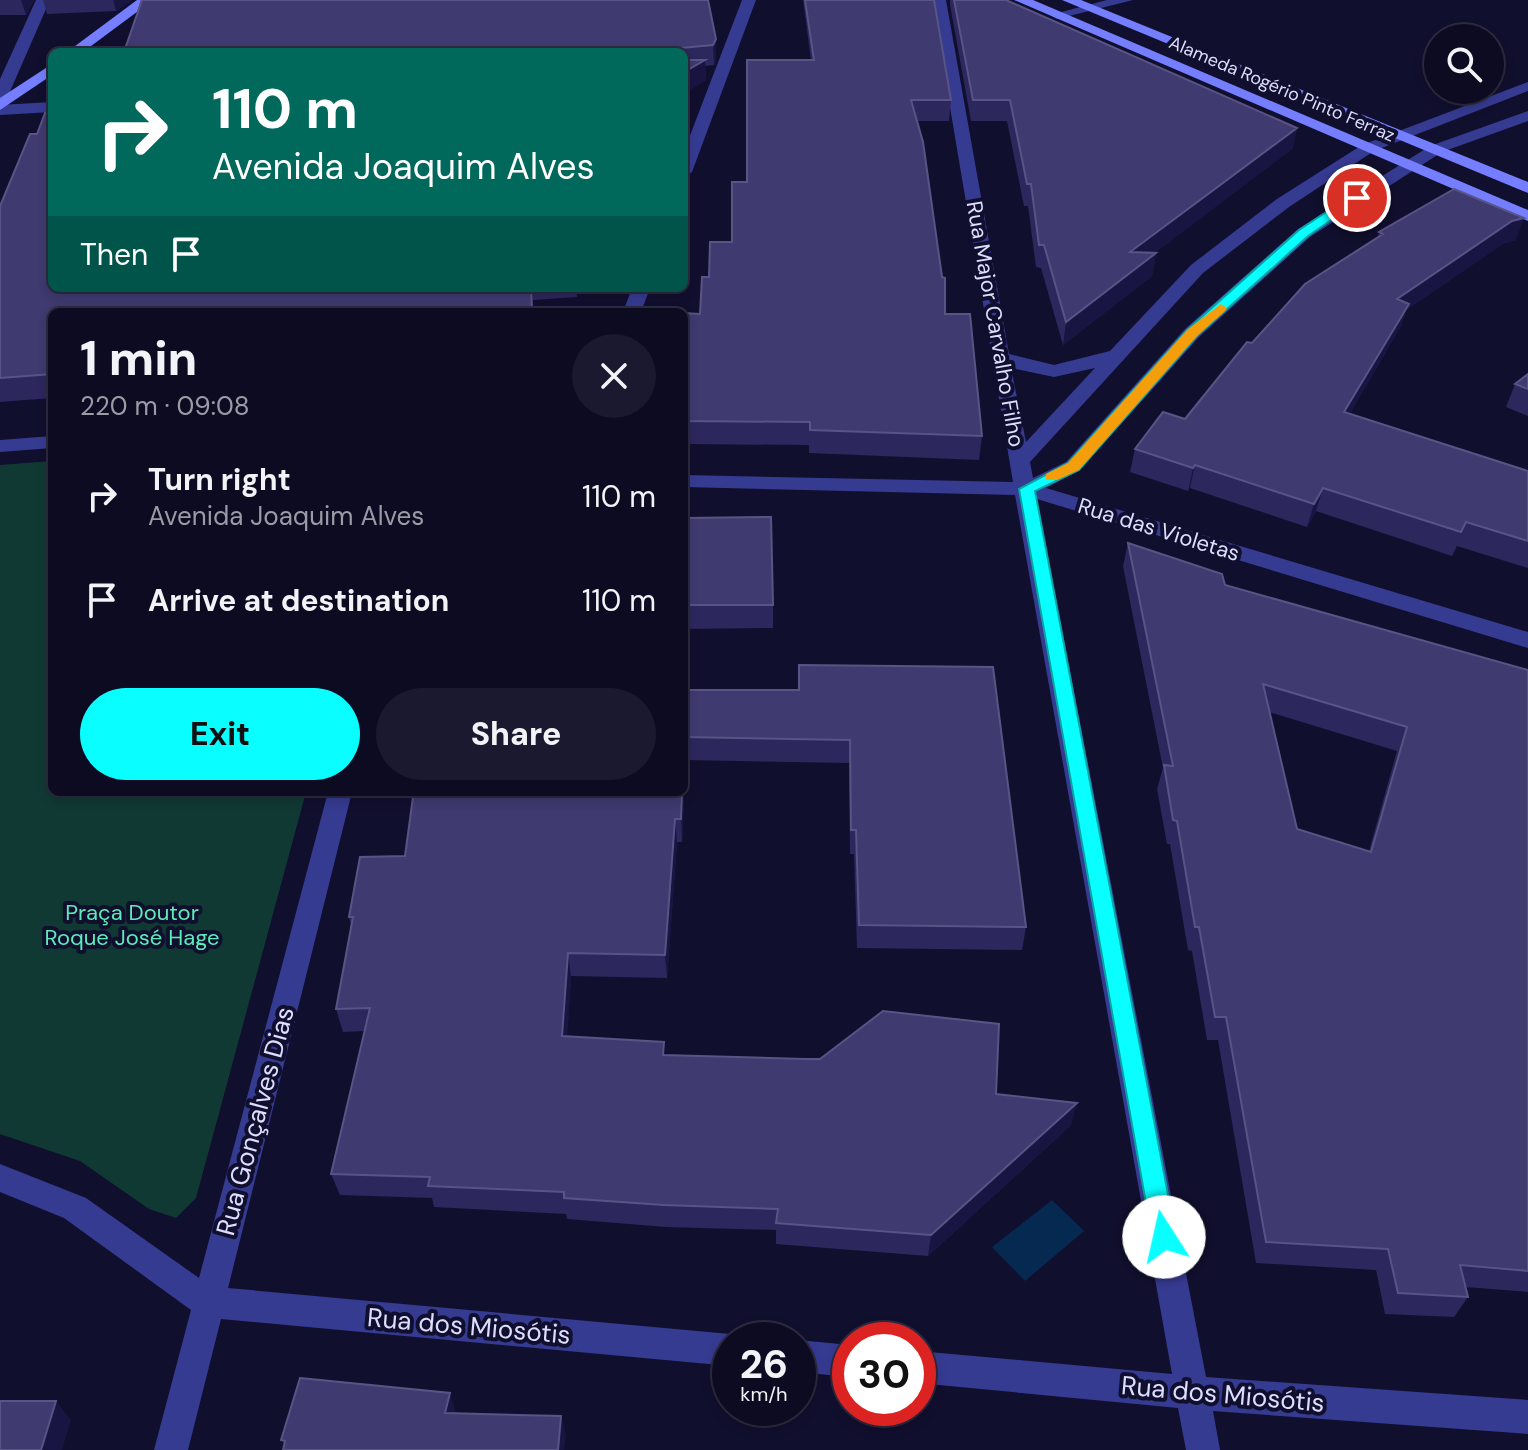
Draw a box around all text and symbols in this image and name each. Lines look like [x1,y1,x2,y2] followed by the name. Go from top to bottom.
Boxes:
[1424,24,1504,104] map controls
[1424,24,1504,104] button: search
[1166,31,1398,147] street label: Alameda Rogério Pinto Ferraz
[212,72,358,145] text: 110 m
[80,80,184,184] icon: right
[212,143,595,190] text: Avenida Joaquim Alves
[1323,164,1391,232] pin
[1335,176,1379,220] icon: arrive
[960,199,1031,449] street label: Rua Major Carvalho Filho
[164,232,208,276] icon: arrive
[80,235,148,274] text: Then
[80,327,197,390] text: 1 min
[572,334,656,418] button: close
[80,389,250,423] text: 220 m · 09:08
[148,460,291,499] text: Turn right
[80,474,124,518] icon: right
[582,477,656,516] text: 110 m
[1074,491,1243,568] street label: Rua das Violetas
[148,499,424,533] text: Avenida Joaquim Alves
[80,578,124,622] icon: arrive
[148,581,449,620] text: Arrive at destination
[582,581,656,620] text: 110 m
[80,688,360,780] button: Exit
[376,688,656,780] button: Share
[45,898,219,952] park label: Praça Doutor Roque José Hage
[208,1003,302,1239] street label: Rua Gonçalves Dias
[1122,1195,1206,1279] position arrow
[366,1300,572,1352] street label: Rua dos Miosótis
[832,1322,936,1426] speed limit sign: 30
[740,1338,788,1390] text: 26
[1120,1368,1326,1420] street label: Rua dos Miosótis
[740,1381,788,1407] text: km/h

